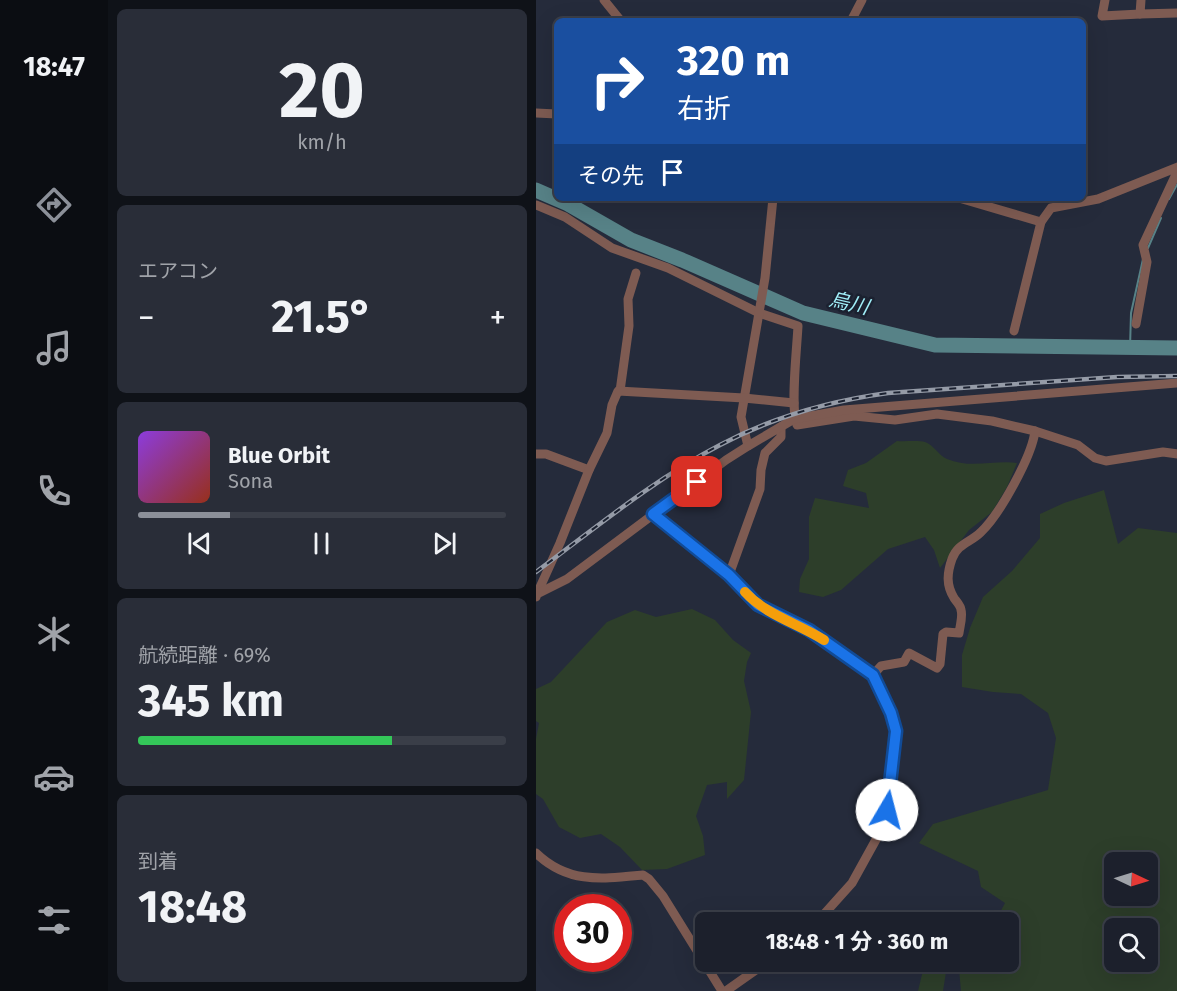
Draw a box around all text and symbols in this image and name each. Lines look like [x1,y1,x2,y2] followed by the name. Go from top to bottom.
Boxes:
[677,36,790,86] text: 320 m
[578,42,656,120] icon: right
[279,44,365,138] text: 20
[23,51,85,83] text: 18:47
[677,93,731,125] text: 右折
[297,130,347,154] text: km/h
[656,156,689,189] icon: arrive
[578,162,644,189] text: その先
[33,184,75,226] icon: directions
[138,259,218,283] text: エアコン
[827,287,873,320] water label: 烏川
[271,290,373,344] text: 21.5°
[138,298,155,338] text: −
[490,298,506,338] text: +
[33,327,75,369] icon: music
[228,442,330,469] text: Blue Orbit
[671,456,722,507] pin
[680,465,713,498] icon: arrive
[228,469,273,493] text: Sona
[33,470,75,512] icon: phone
[183,527,216,560] icon: previous
[305,527,338,560] icon: pause
[428,527,461,560] icon: next
[33,613,75,655] icon: climate
[138,643,271,667] text: 航続距離 · 69%
[138,674,284,728] text: 345 km
[33,756,75,798] icon: car
[855,778,919,842] position arrow
[138,849,178,873] text: 到着
[1104,852,1158,906] north arrow
[1104,852,1158,972] map controls
[138,880,247,934] text: 18:48
[554,894,632,972] speed limit sign: 30
[33,899,75,941] icon: filters
[1104,918,1158,972] button: search
[766,928,948,955] text: 18:48 · 1 分 · 360 m

